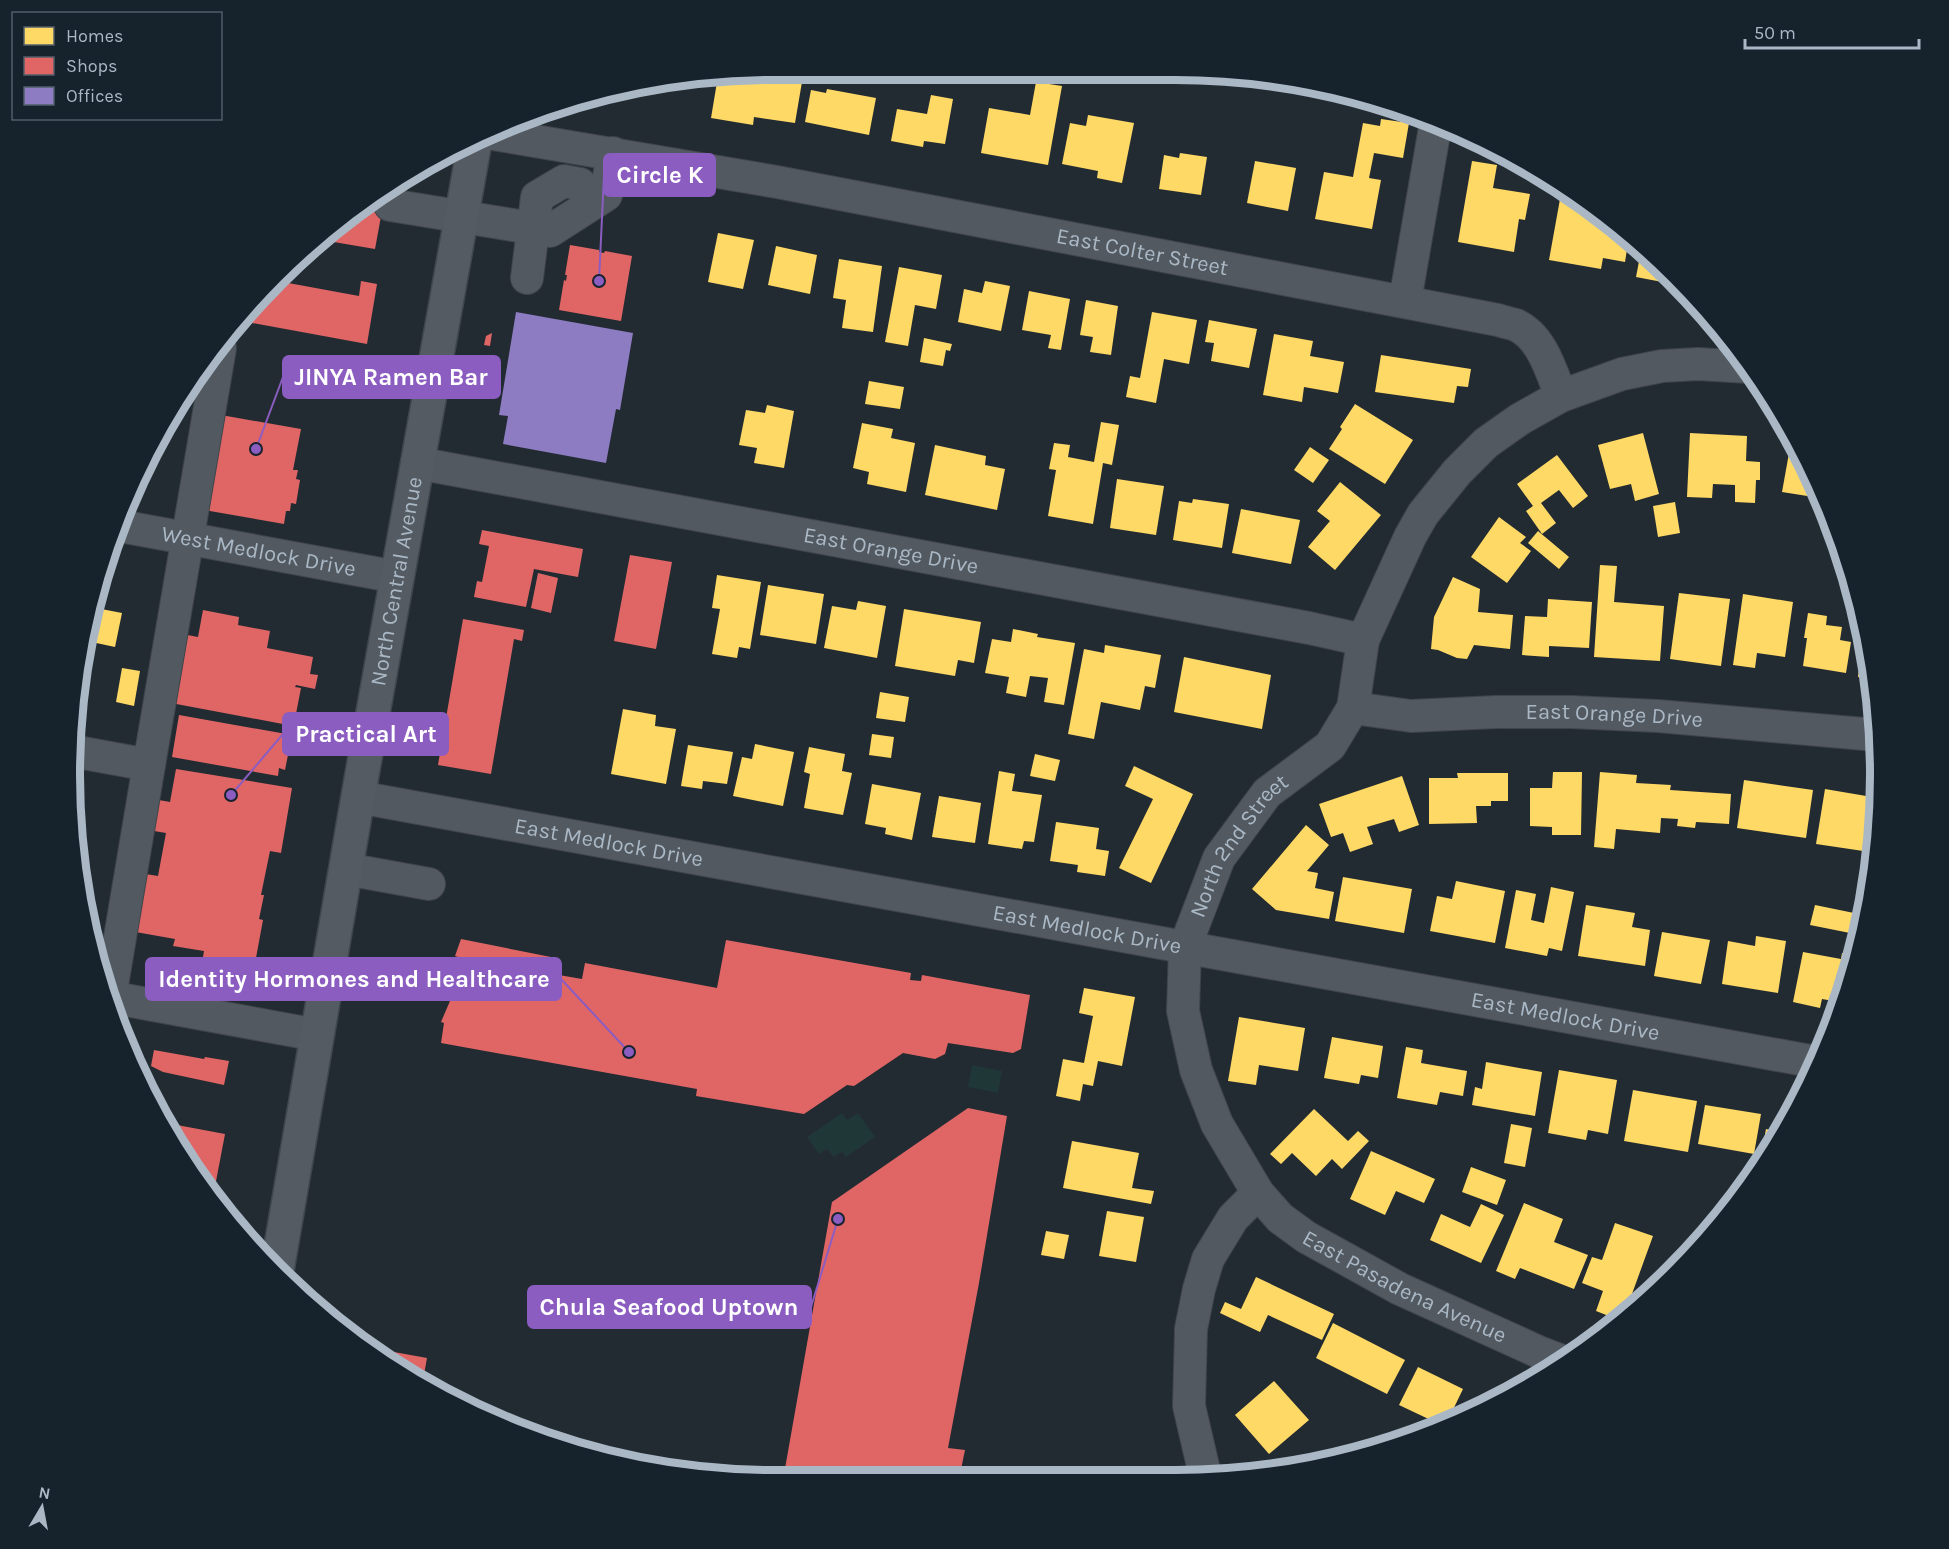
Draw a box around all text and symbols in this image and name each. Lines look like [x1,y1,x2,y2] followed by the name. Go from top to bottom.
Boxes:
[12,12,222,120] legend
[1745,12,1919,50] scale bar
[1754,22,1796,44] text: 50 m
[66,25,123,47] text: Homes
[66,55,118,77] text: Shops
[66,85,123,107] text: Offices
[604,154,715,196] callout: Circle K
[616,161,704,189] text: Circle K
[1054,223,1230,281] street label: East Colter Street
[283,356,500,398] callout: JINYA Ramen Bar
[294,363,488,391] text: JINYA Ramen Bar
[365,475,428,688] street label: North Central Avenue
[159,521,358,582] street label: West Medlock Drive
[801,522,981,580] street label: East Orange Drive
[1526,699,1704,733] street label: East Orange Drive
[283,713,448,755] callout: Practical Art
[295,720,437,748] text: Practical Art
[1184,769,1293,921] street label: North 2nd Street
[513,813,705,872] street label: East Medlock Drive
[991,900,1183,959] street label: East Medlock Drive
[146,958,561,1000] callout: Identity Hormones and Healthcare
[158,965,550,993] text: Identity Hormones and Healthcare
[1469,987,1662,1046] street label: East Medlock Drive
[1298,1225,1511,1349] street label: East Pasadena Avenue
[528,1286,811,1328] callout: Chula Seafood Uptown
[540,1293,798,1321] text: Chula Seafood Uptown
[12,1477,72,1537] north arrow
[37,1482,52,1503] text: N

